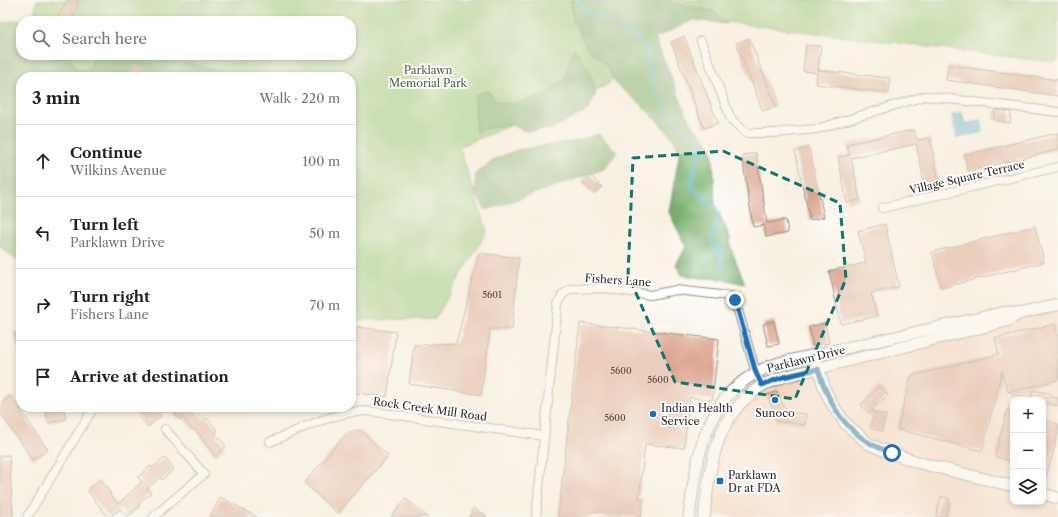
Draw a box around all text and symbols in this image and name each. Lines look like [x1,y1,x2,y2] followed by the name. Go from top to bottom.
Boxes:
[16,16,356,60] search box
[30,27,52,49] icon: search
[62,29,147,48] text: Search here
[389,63,468,90] park label: Parklawn Memorial Park
[32,88,81,108] text: 3 min
[260,90,340,106] text: Walk · 220 m
[70,143,142,162] text: Continue
[32,150,54,172] icon: ahead
[302,153,340,169] text: 100 m
[907,157,1026,197] street label: Village Square Terrace
[70,162,166,178] text: Wilkins Avenue
[70,215,139,234] text: Turn left
[32,222,54,244] icon: left
[309,225,340,241] text: 50 m
[70,234,165,250] text: Parklawn Drive
[584,271,652,289] street label: Fishers Lane
[70,287,150,306] text: Turn right
[482,289,502,300] house number: 5601
[726,291,744,309] route end
[32,294,54,316] icon: right
[310,297,340,313] text: 70 m
[70,306,149,322] text: Fishers Lane
[765,343,847,375] street label: Parklawn Drive
[610,365,632,376] house number: 5600
[32,366,54,388] icon: arrive
[70,367,229,386] text: Arrive at destination
[647,374,669,385] house number: 5600
[372,394,488,424] street label: Rock Creek Mill Road
[770,395,780,405] marker: Sunoco
[1010,397,1046,505] map controls
[1010,397,1046,433] button: +
[661,401,733,428] place label: Indian Health Service
[755,406,795,420] place label: Sunoco
[648,409,658,419] marker: Indian Health Service
[604,412,626,423] house number: 5600
[1010,433,1046,469] button: −
[883,444,901,462] route start
[728,468,782,495] place label: Parklawn Dr at FDA
[1010,469,1046,505] button: layers
[715,476,725,486] marker: Parklawn Dr at FDA

